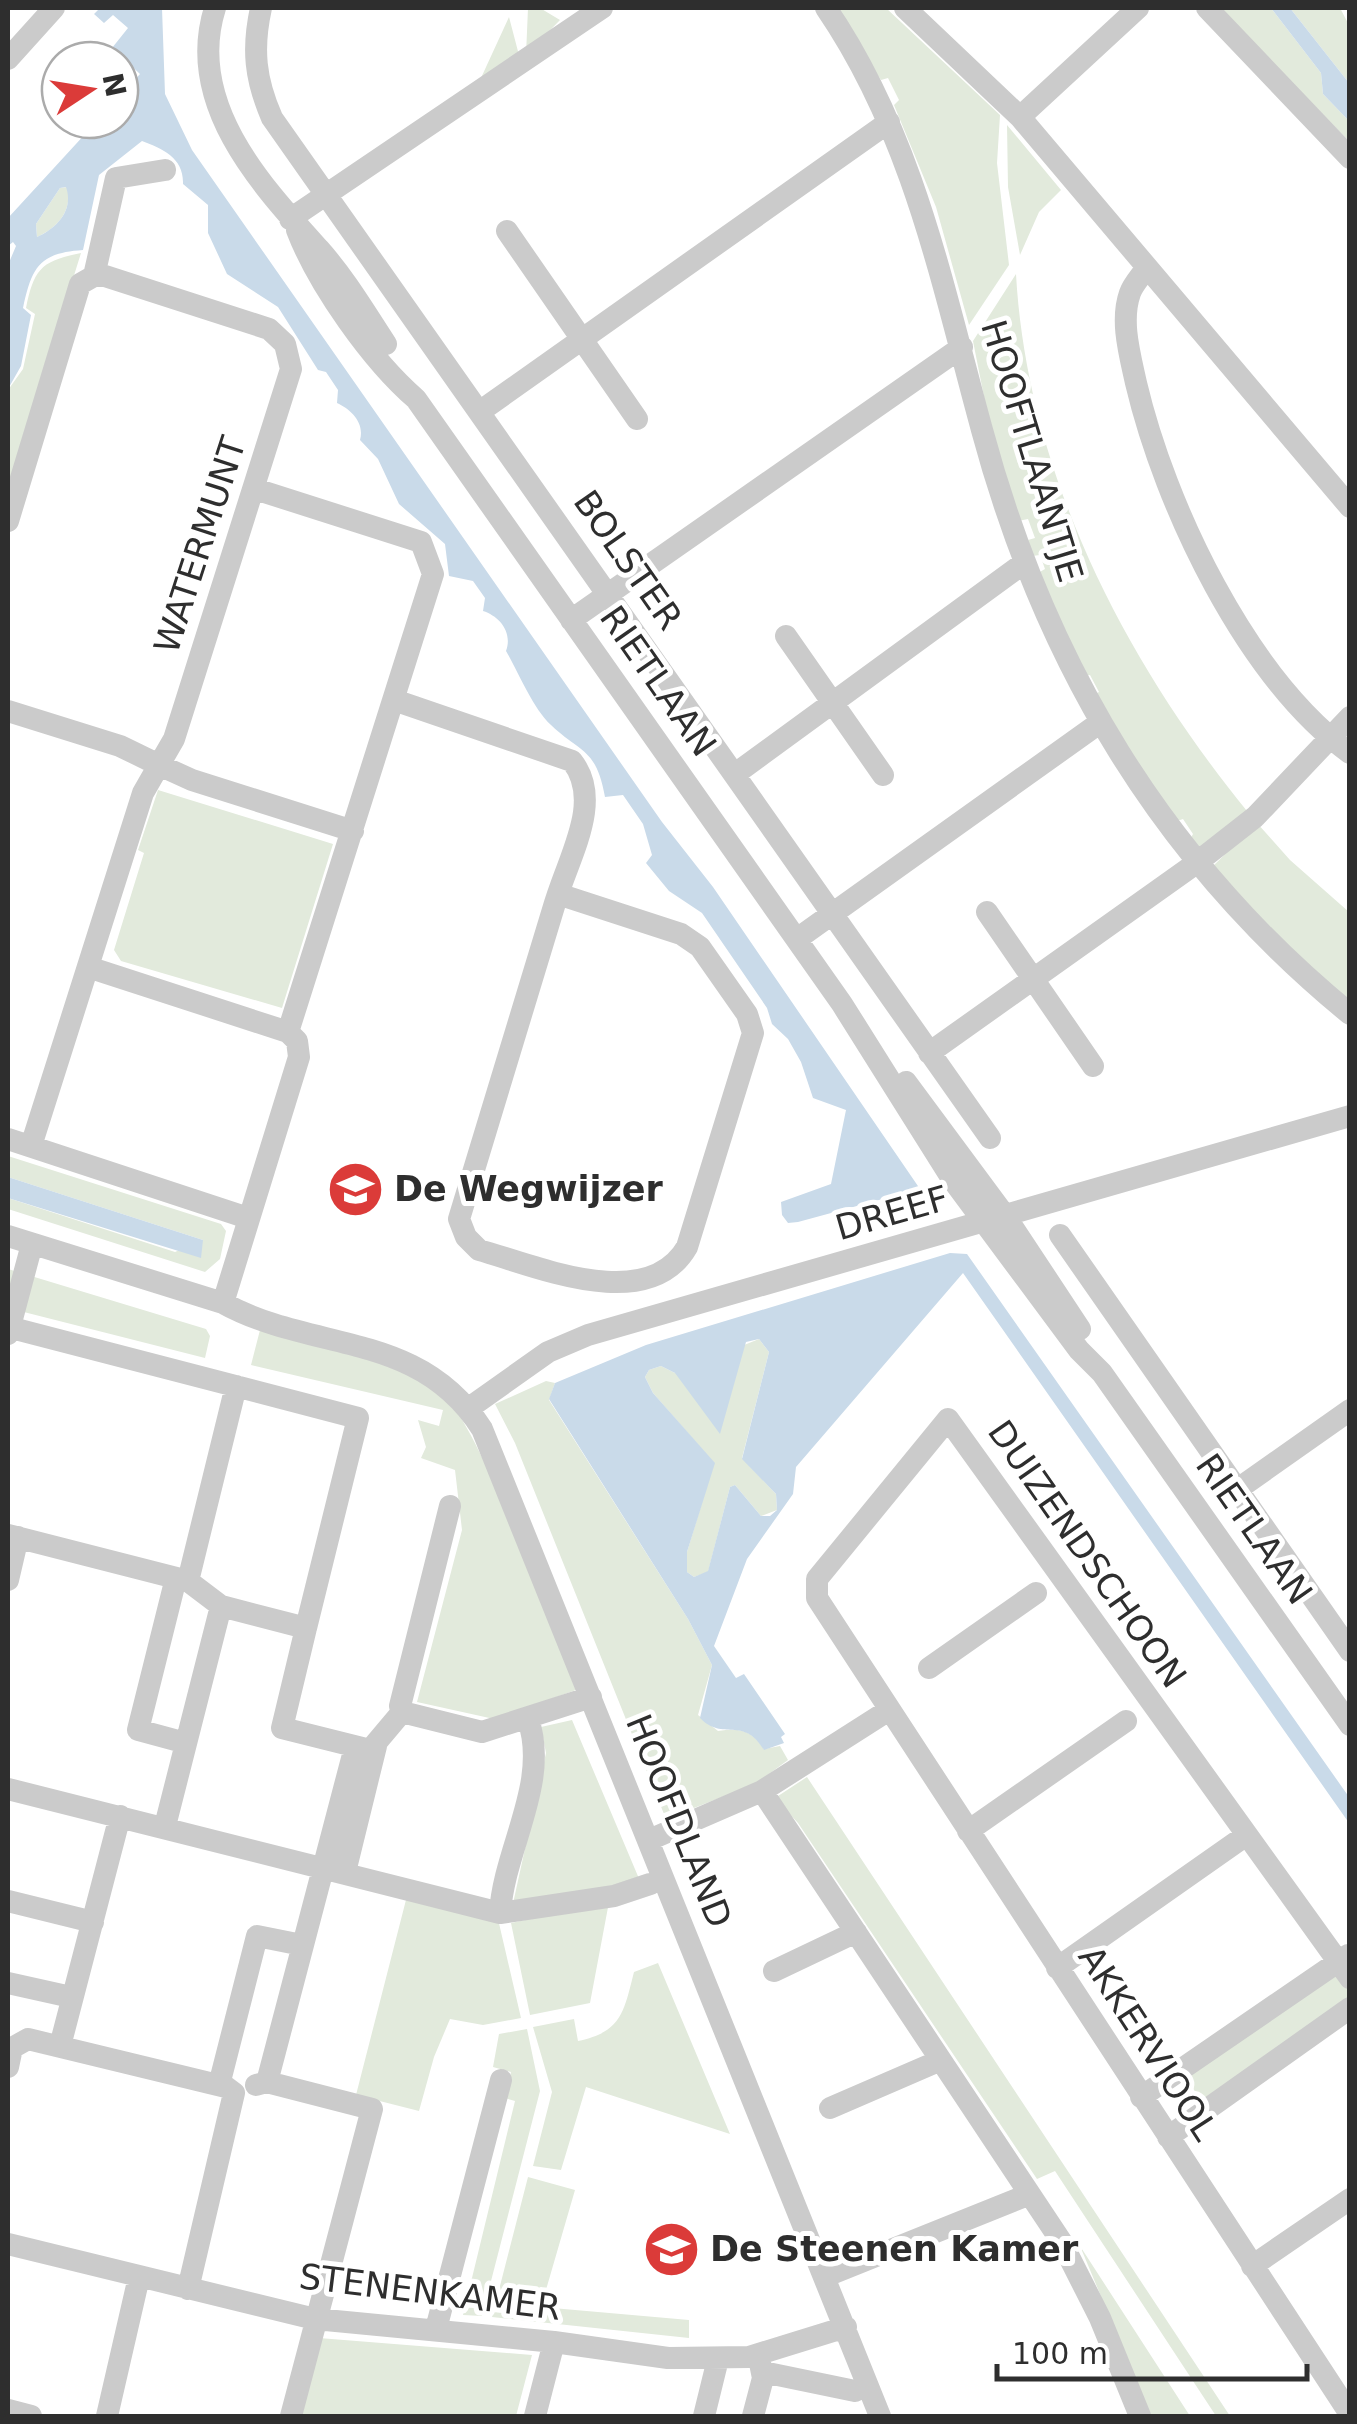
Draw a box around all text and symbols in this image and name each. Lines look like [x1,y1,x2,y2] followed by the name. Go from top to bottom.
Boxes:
[40,40,140,140] north arrow
[95,70,133,100] text: N
[973,315,1091,587] street label: HOOFTLAANTJE
[146,431,254,658] street label: WATERMUNT
[566,483,690,637] street label: BOLSTER
[592,598,724,764] street label: RIETLAAN
[325,1159,385,1219] school or university icon: De Wegwijzer
[394,1169,664,1209] place label: De Wegwijzer
[831,1178,953,1248] street label: DREEF
[980,1413,1194,1695] street label: DUIZENDSCHOON
[1188,1446,1320,1612] street label: RIETLAAN
[618,1709,740,1933] street label: HOOFDLAND
[1070,1938,1226,2148] street label: AKKERVIOOL
[641,2219,701,2279] school or university icon: De Steenen Kamer
[710,2229,1079,2269] place label: De Steenen Kamer
[297,2256,563,2328] street label: STENENKAMER
[997,2319,1307,2381] scale bar
[1012,2336,1108,2371] text: 100 m

